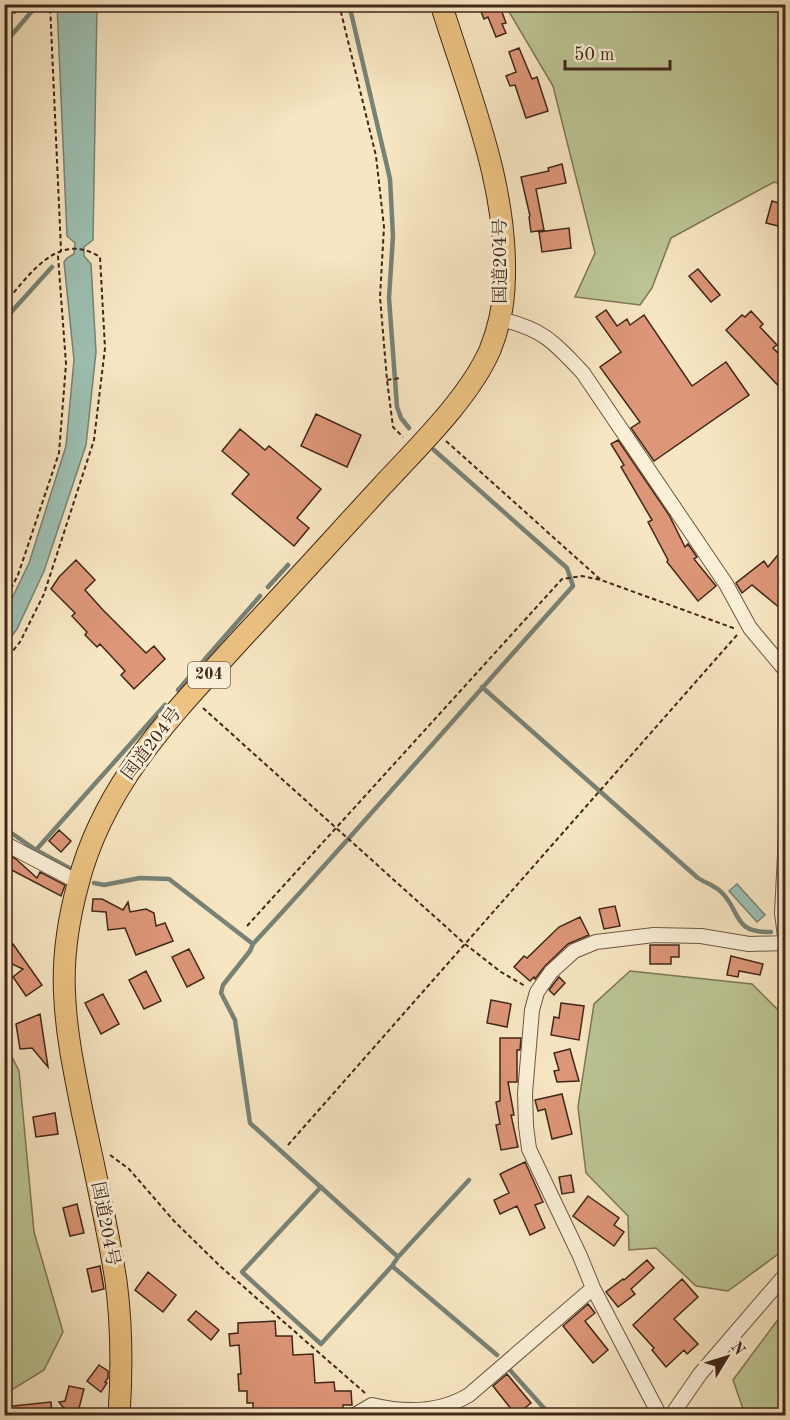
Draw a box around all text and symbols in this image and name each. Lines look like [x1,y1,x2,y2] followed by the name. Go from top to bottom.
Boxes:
[565,33,670,71] scale bar
[574,46,614,64] text: 50 m
[490,218,510,304] street label: 国道204号
[188,662,230,688] road number: 204
[118,703,185,783] street label: 国道204号
[88,1180,124,1268] street label: 国道204号
[697,1327,757,1387] north arrow
[727,1339,748,1359] text: N

